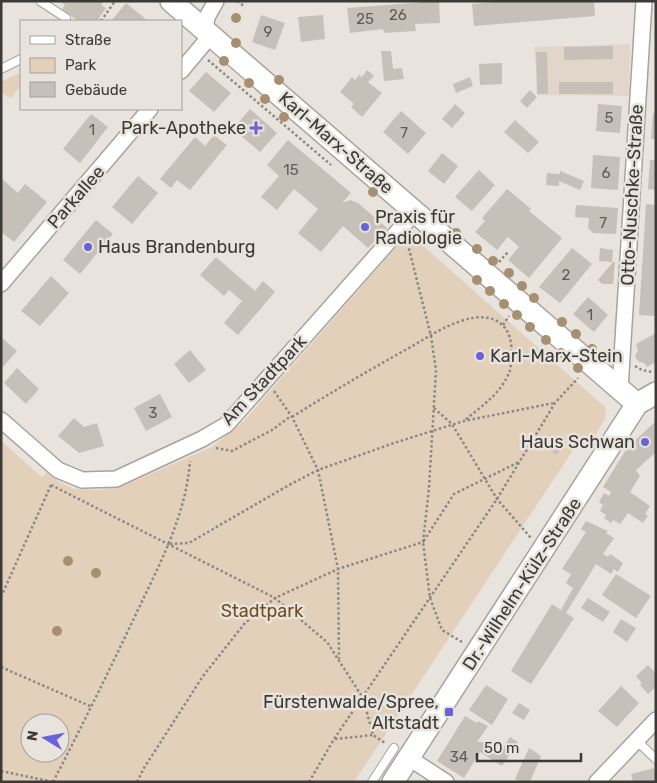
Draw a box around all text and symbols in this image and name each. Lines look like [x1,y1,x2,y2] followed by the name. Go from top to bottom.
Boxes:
[389,6,407,24] house number: 26
[356,10,374,28] house number: 25
[20,20,182,110] legend
[264,23,273,41] house number: 9
[65,31,111,49] text: Straße
[65,56,96,74] text: Park
[65,81,127,99] text: Gebäude
[274,87,398,199] street label: Karl-Marx-Straße
[616,104,648,286] street label: Otto-Nuschke-Straße
[605,109,614,127] house number: 5
[121,117,246,139] place label: Park-Apotheke
[89,121,95,139] house number: 1
[250,122,262,134] marker: Park-Apotheke
[400,124,408,142] house number: 7
[43,161,109,233] street label: Parkallee
[283,161,299,179] house number: 15
[601,164,611,182] house number: 6
[375,206,462,249] place label: Praxis für Radiologie
[599,214,607,232] house number: 7
[359,221,371,233] marker: Praxis für Radiologie
[98,236,255,258] place label: Haus Brandenburg
[82,241,94,253] marker: Haus Brandenburg
[562,266,571,284] house number: 2
[587,306,593,324] house number: 1
[217,330,312,430] street label: Am Stadtpark
[490,345,623,367] place label: Karl-Marx-Stein
[474,350,486,362] marker: Karl-Marx-Stein
[148,404,158,422] house number: 3
[521,431,635,453] place label: Haus Schwan
[639,436,651,448] marker: Haus Schwan
[458,493,586,675] street label: Dr.-Wilhelm-Külz-Straße
[221,600,304,622] park label: Stadtpark
[263,691,439,734] place label: Fürstenwalde/Spree, Altstadt
[443,706,455,718] marker: Fürstenwalde/Spree, Altstadt
[20,713,70,763] north arrow
[23,729,42,742] text: N
[477,730,581,762] scale bar
[484,739,519,757] text: 50 m
[450,748,468,766] house number: 34

